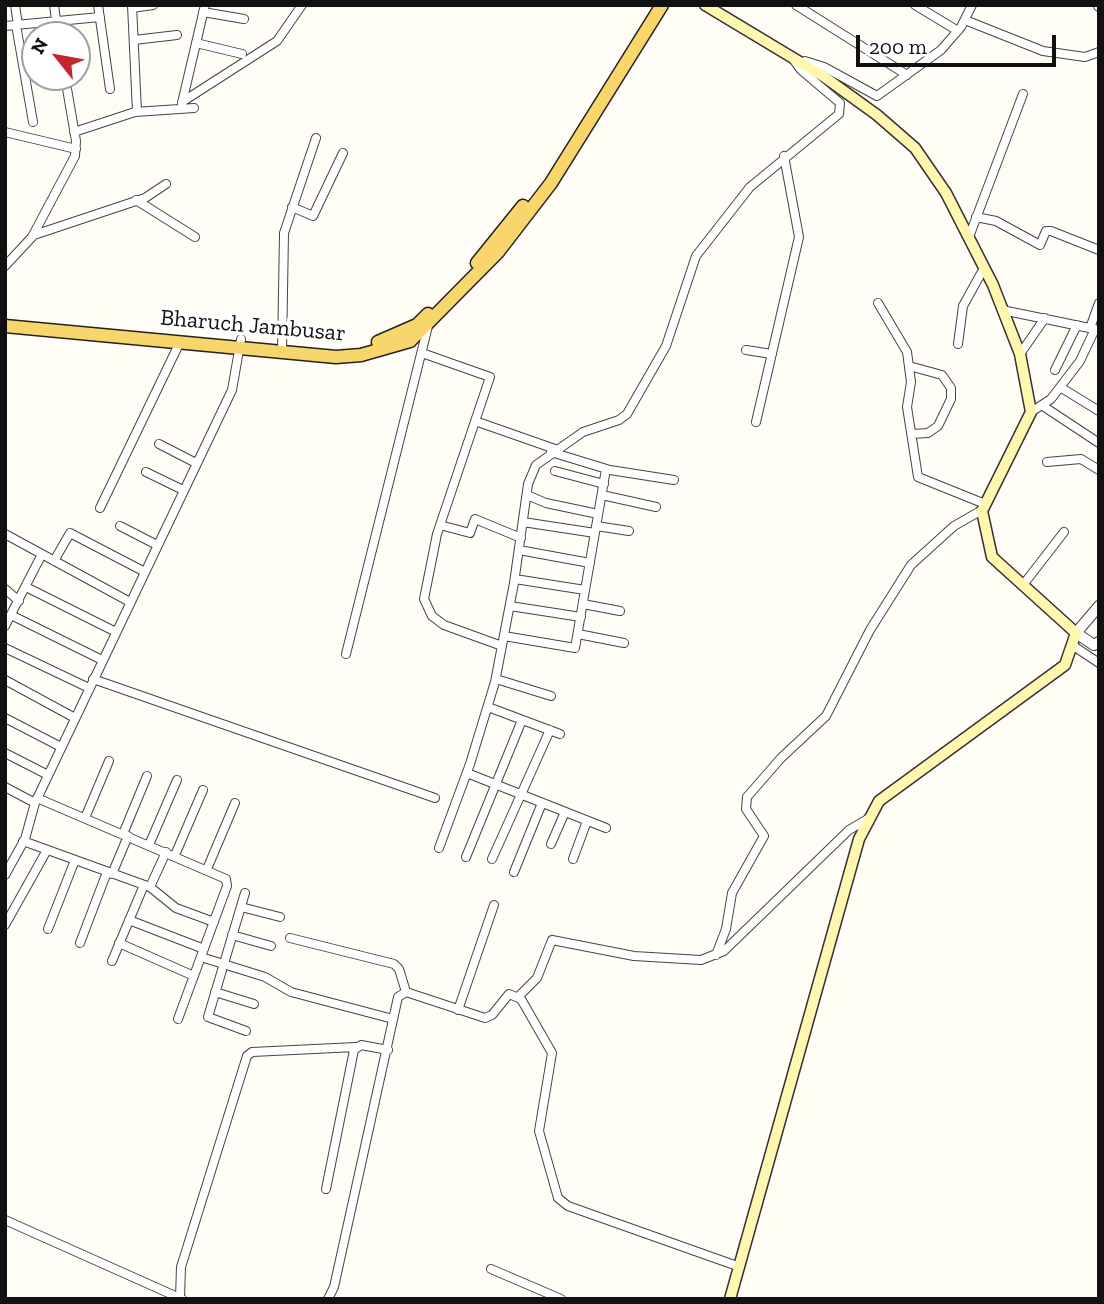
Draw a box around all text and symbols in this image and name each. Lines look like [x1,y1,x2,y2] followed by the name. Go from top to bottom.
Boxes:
[21,21,91,91] north arrow
[859,21,1058,65] scale bar
[26,34,53,58] text: N
[869,34,927,59] text: 200 m
[159,304,347,348] street label: Bharuch Jambusar

